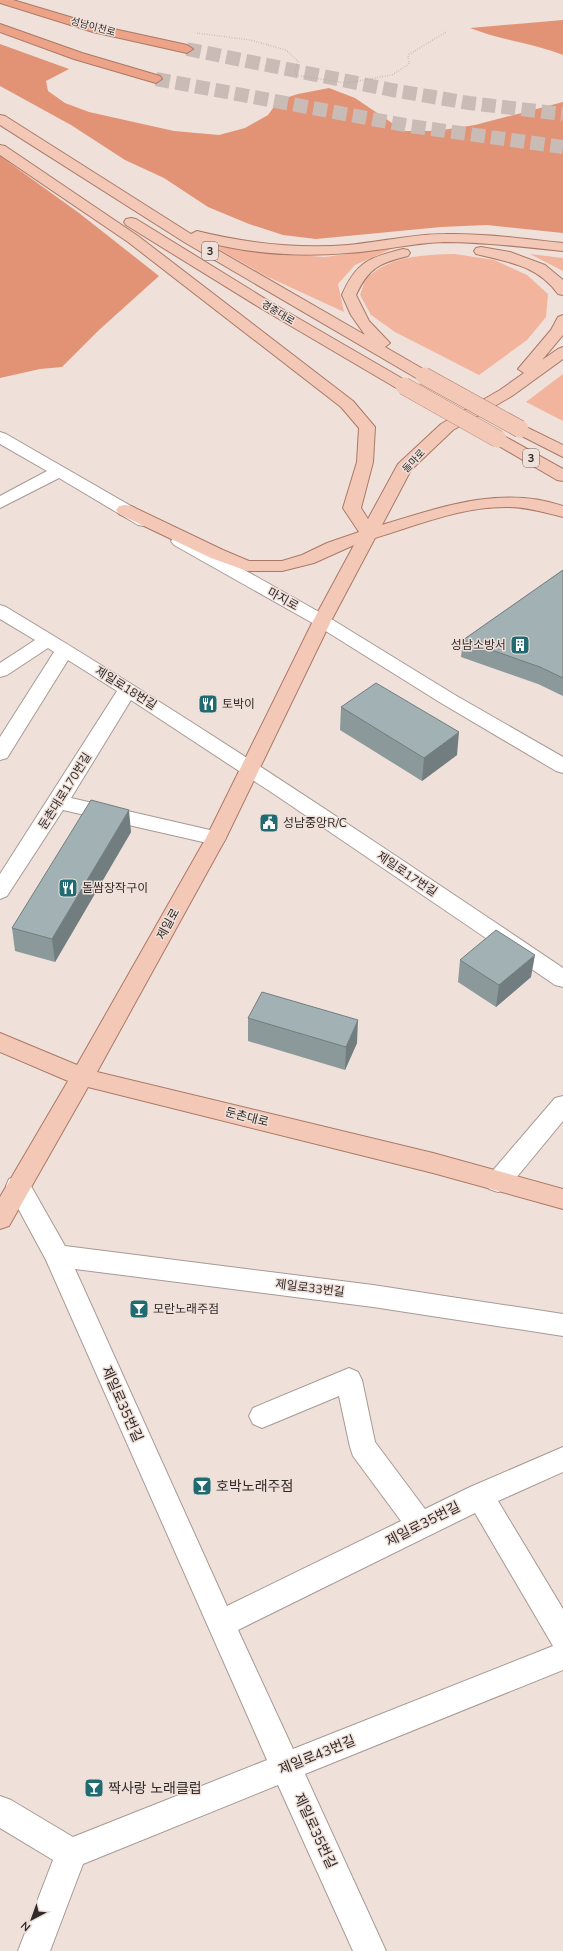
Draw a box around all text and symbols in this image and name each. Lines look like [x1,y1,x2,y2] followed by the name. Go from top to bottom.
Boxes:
[69,14,117,40] street label: 성남이천로
[202,242,218,260] road number: 3
[259,298,297,328] street label: 경충대로
[399,446,429,476] street label: 돌마로
[523,449,539,467] road number: 3
[265,584,301,614] street label: 마지로
[509,634,531,656] building icon: 성남소방서
[451,637,506,653] place label: 성남소방서
[92,663,160,713] street label: 제일로18번길
[197,693,219,715] restaurant icon: 토박이
[222,696,255,712] place label: 토박이
[35,750,95,832] street label: 둔촌대로170번길
[258,812,280,834] public building icon: 성남중앙R/C
[283,815,347,831] place label: 성남중앙R/C
[374,848,440,900] street label: 제일로17번길
[57,877,79,899] restaurant icon: 돌쌈장작구이
[82,880,148,896] place label: 돌쌈장작구이
[153,906,183,942] street label: 제일로
[224,1104,270,1130] street label: 둔촌대로
[274,1276,346,1300] street label: 제일로33번길
[128,1298,150,1320] bar icon: 모란노래주점
[153,1301,219,1317] place label: 모란노래주점
[97,1363,147,1445] street label: 제일로35번길
[191,1475,213,1497] bar icon: 호박노래주점
[216,1477,293,1496] place label: 호박노래주점
[383,1497,463,1551] street label: 제일로35번길
[276,1731,358,1779] street label: 제일로43번길
[83,1777,105,1799] bar icon: 짝사랑 노래클럽
[108,1779,202,1798] place label: 짝사랑 노래클럽
[289,1790,341,1872] street label: 제일로35번길
[12,1899,52,1939] north arrow
[18,1918,34,1935] text: N

